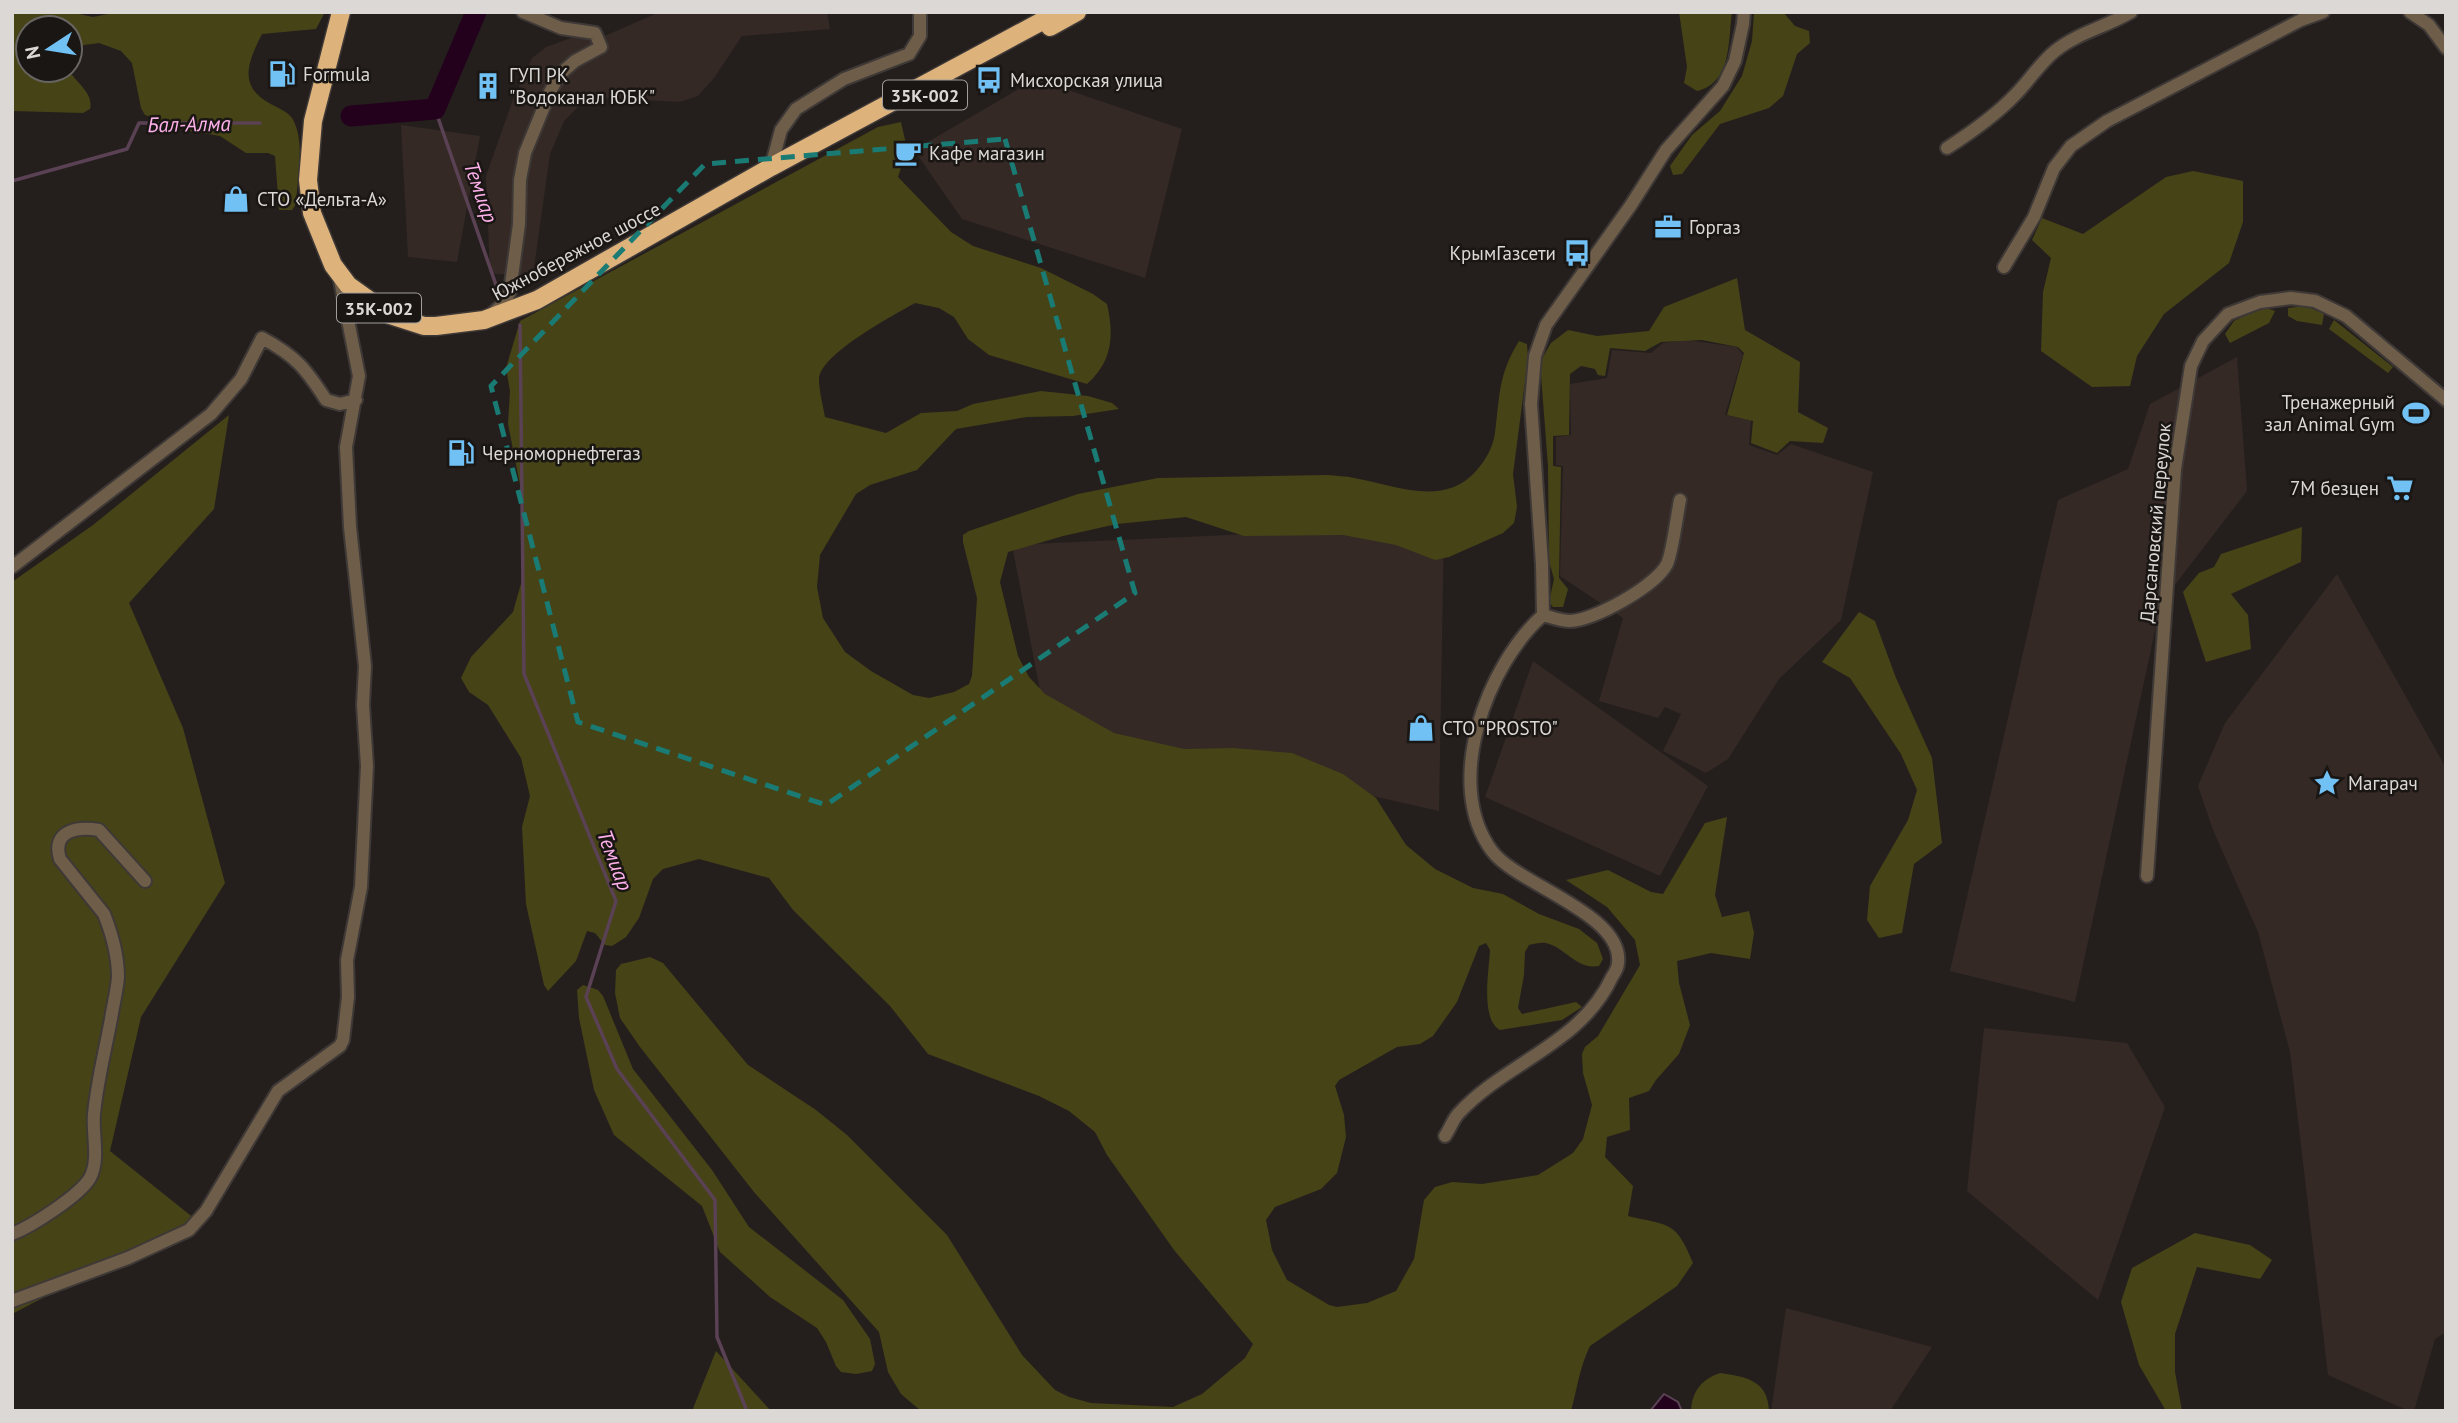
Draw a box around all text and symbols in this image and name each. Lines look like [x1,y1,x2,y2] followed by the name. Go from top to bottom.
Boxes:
[14,14,84,84] north arrow
[19,44,45,61] text: N
[267,59,297,89] fuel station icon: Formula
[303,62,370,86] place label: Formula
[509,63,655,109] place label: ГУП РК "Водоканал ЮБК"
[974,65,1004,95] bus stop icon: Мисхорская улица
[1010,68,1163,92] place label: Мисхорская улица
[473,71,503,101] building icon: ГУП РК "Водоканал ЮБК"
[883,80,967,110] road number: 35К-002
[147,110,232,138] water label: Бал-Алма
[893,138,923,168] cafe icon: Кафе магазин
[929,141,1045,165] place label: Кафе магазин
[458,158,504,227] water label: Темиар
[221,184,251,214] shop icon: СТО «Дельта-А»
[257,187,387,211] place label: СТО «Дельта-А»
[488,196,664,306] street label: Южнобережное шоссе
[1653,212,1683,242] office icon: Горгаз
[1689,215,1741,239] place label: Горгаз
[1562,238,1592,268] bus stop icon: КрымГазсети
[1450,241,1556,265] place label: КрымГазсети
[337,294,421,322] road number: 35К-002
[2265,390,2395,436] place label: Тренажерный зал Animal Gym
[2401,398,2431,428] sports icon: Тренажерный зал Animal Gym
[2134,422,2176,624] street label: Дарсановский переулок
[446,438,476,468] fuel station icon: Черноморнефтегаз
[482,441,641,465] place label: Черноморнефтегаз
[2385,473,2415,503] supermarket icon: 7М безцен
[2290,476,2379,500] place label: 7М безцен
[1406,713,1436,743] shop icon: СТО "PROSTO"
[1442,716,1558,740] place label: СТО "PROSTO"
[2312,768,2342,798] place icon: Магарач
[2348,771,2418,795] place label: Магарач
[591,826,639,895] water label: Темиар

